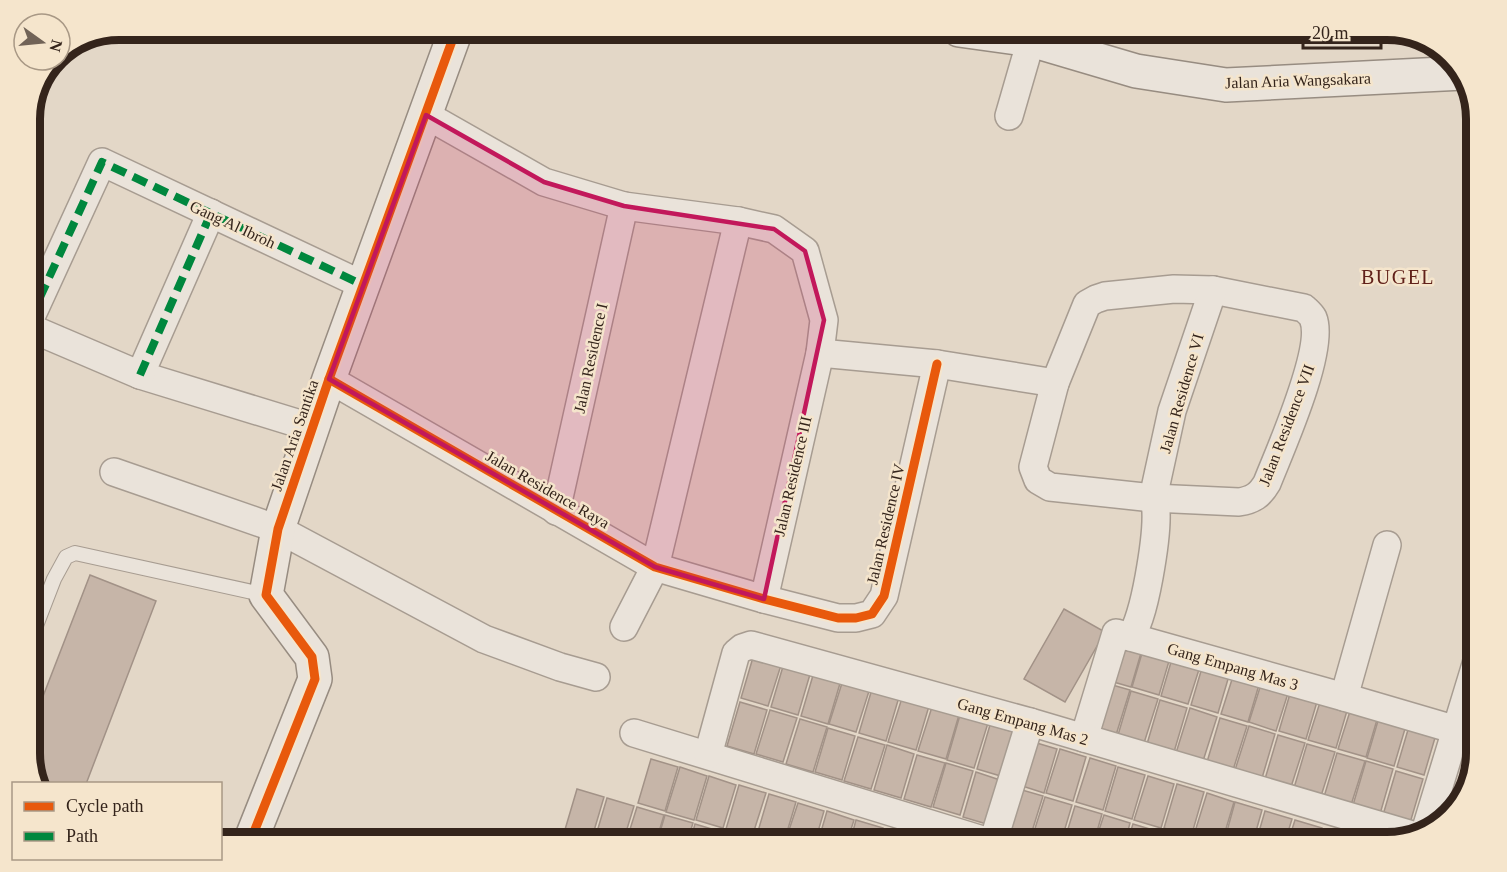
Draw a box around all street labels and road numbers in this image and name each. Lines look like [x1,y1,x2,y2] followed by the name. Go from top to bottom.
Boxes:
[1225,69,1371,93] street label: Jalan Aria Wangsakara
[187,197,278,253] street label: Gang Al Ibroh
[571,302,610,415] street label: Jalan Residence I
[1156,332,1207,455] street label: Jalan Residence VI
[1255,362,1317,488] street label: Jalan Residence VII
[267,377,321,493] street label: Jalan Aria Santika
[770,414,815,538] street label: Jalan Residence III
[483,447,612,533] street label: Jalan Residence Raya
[863,462,908,586] street label: Jalan Residence IV
[1165,640,1300,694] street label: Gang Empang Mas 3
[955,695,1090,749] street label: Gang Empang Mas 2

